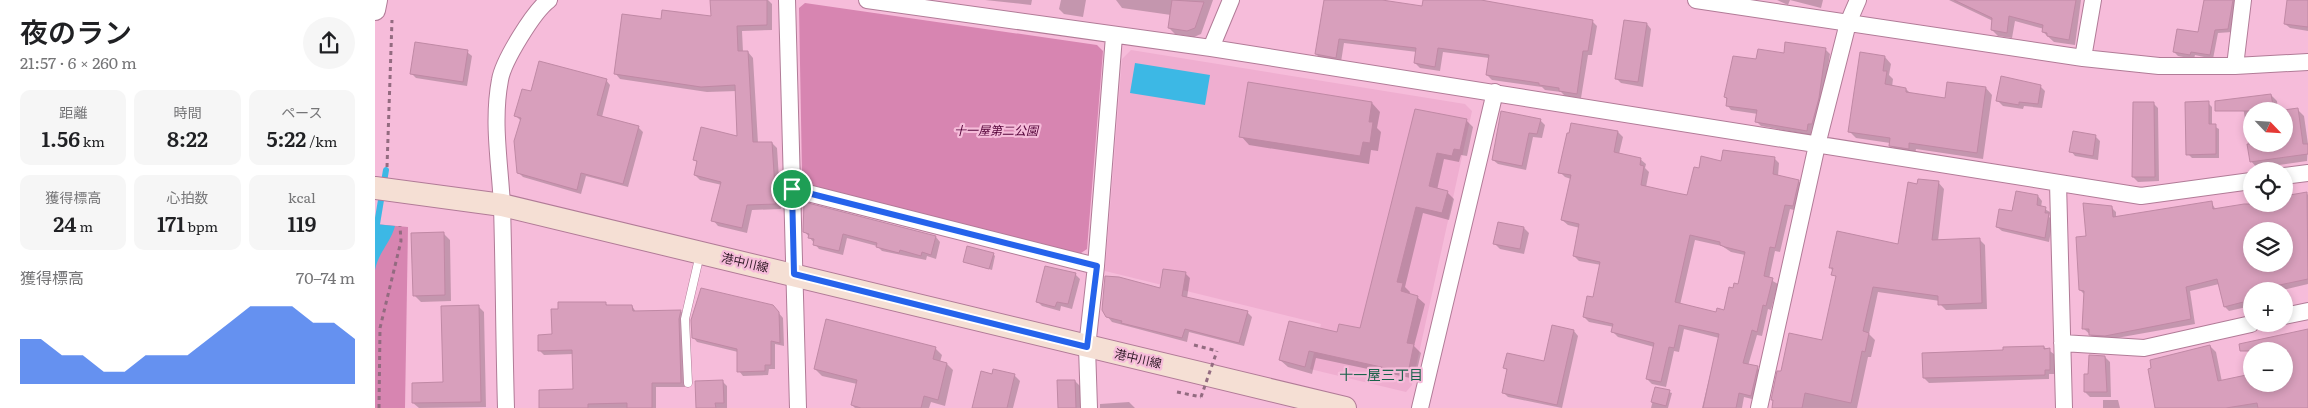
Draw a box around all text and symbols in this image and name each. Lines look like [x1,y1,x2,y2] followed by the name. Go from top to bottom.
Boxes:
[20,10,132,52] text: 夜のラン
[303,17,355,69] button: share
[20,50,137,74] text: 21:57 · 6 × 260 m
[59,102,87,122] text: 距離
[173,102,201,122] text: 時間
[281,102,322,122] text: ペース
[2243,102,2293,152] north arrow
[2243,102,2293,392] map controls
[954,121,1040,139] park label: 十一屋第二公園
[41,122,80,153] text: 1.56
[167,122,208,153] text: 8:22
[266,122,306,153] text: 5:22
[80,131,105,151] text: km
[306,131,337,151] text: /km
[2243,162,2293,212] button: locate
[771,168,813,210] pin
[778,175,806,203] icon: arrive
[45,187,101,207] text: 獲得標高
[166,187,208,207] text: 心拍数
[288,187,316,207] text: kcal
[53,207,77,238] text: 24
[157,207,185,238] text: 171
[287,207,316,238] text: 119
[77,216,93,236] text: m
[185,216,218,236] text: bpm
[2243,222,2293,272] button: layers
[720,248,771,276] street label: 港中川線
[20,265,84,289] text: 獲得標高
[296,265,355,289] text: 70–74 m
[2243,282,2293,332] button: +
[2243,342,2293,392] button: −
[1113,344,1164,372] street label: 港中川線
[1339,364,1423,384] district label: 十一屋三丁目

